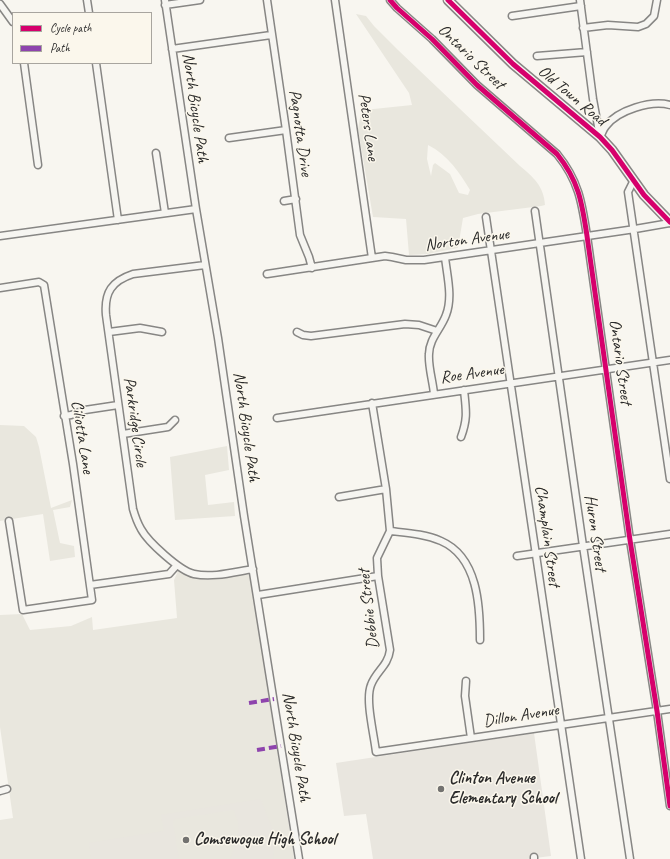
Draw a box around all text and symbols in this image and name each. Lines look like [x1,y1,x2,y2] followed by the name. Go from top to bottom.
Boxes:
[12,12,152,64] legend
[50,20,92,36] text: Cycle path
[433,20,509,94] street label: Ontario Street
[50,40,70,56] text: Path
[177,52,213,164] street label: North Bicycle Path
[533,61,611,131] street label: Old Town Road
[284,88,316,178] street label: Pagnotta Drive
[353,92,383,162] street label: Peters Lane
[424,224,510,256] street label: Norton Avenue
[604,318,636,406] street label: Ontario Street
[439,359,505,389] street label: Roe Avenue
[228,371,264,483] street label: North Bicycle Path
[119,376,151,468] street label: Parkridge Circle
[66,399,98,475] street label: Ciliotta Lane
[530,484,564,588] street label: Champlain Street
[580,494,610,572] street label: Huron Street
[354,568,384,650] street label: Debbie Street
[277,691,315,803] street label: North Bicycle Path
[482,700,560,732] street label: Dillon Avenue
[449,769,557,809] place label: Clinton Avenue Elementary School
[436,784,446,794] marker: Clinton Avenue Elementary School
[194,830,336,850] place label: Comsewogue High School
[181,835,191,845] marker: Comsewogue High School

